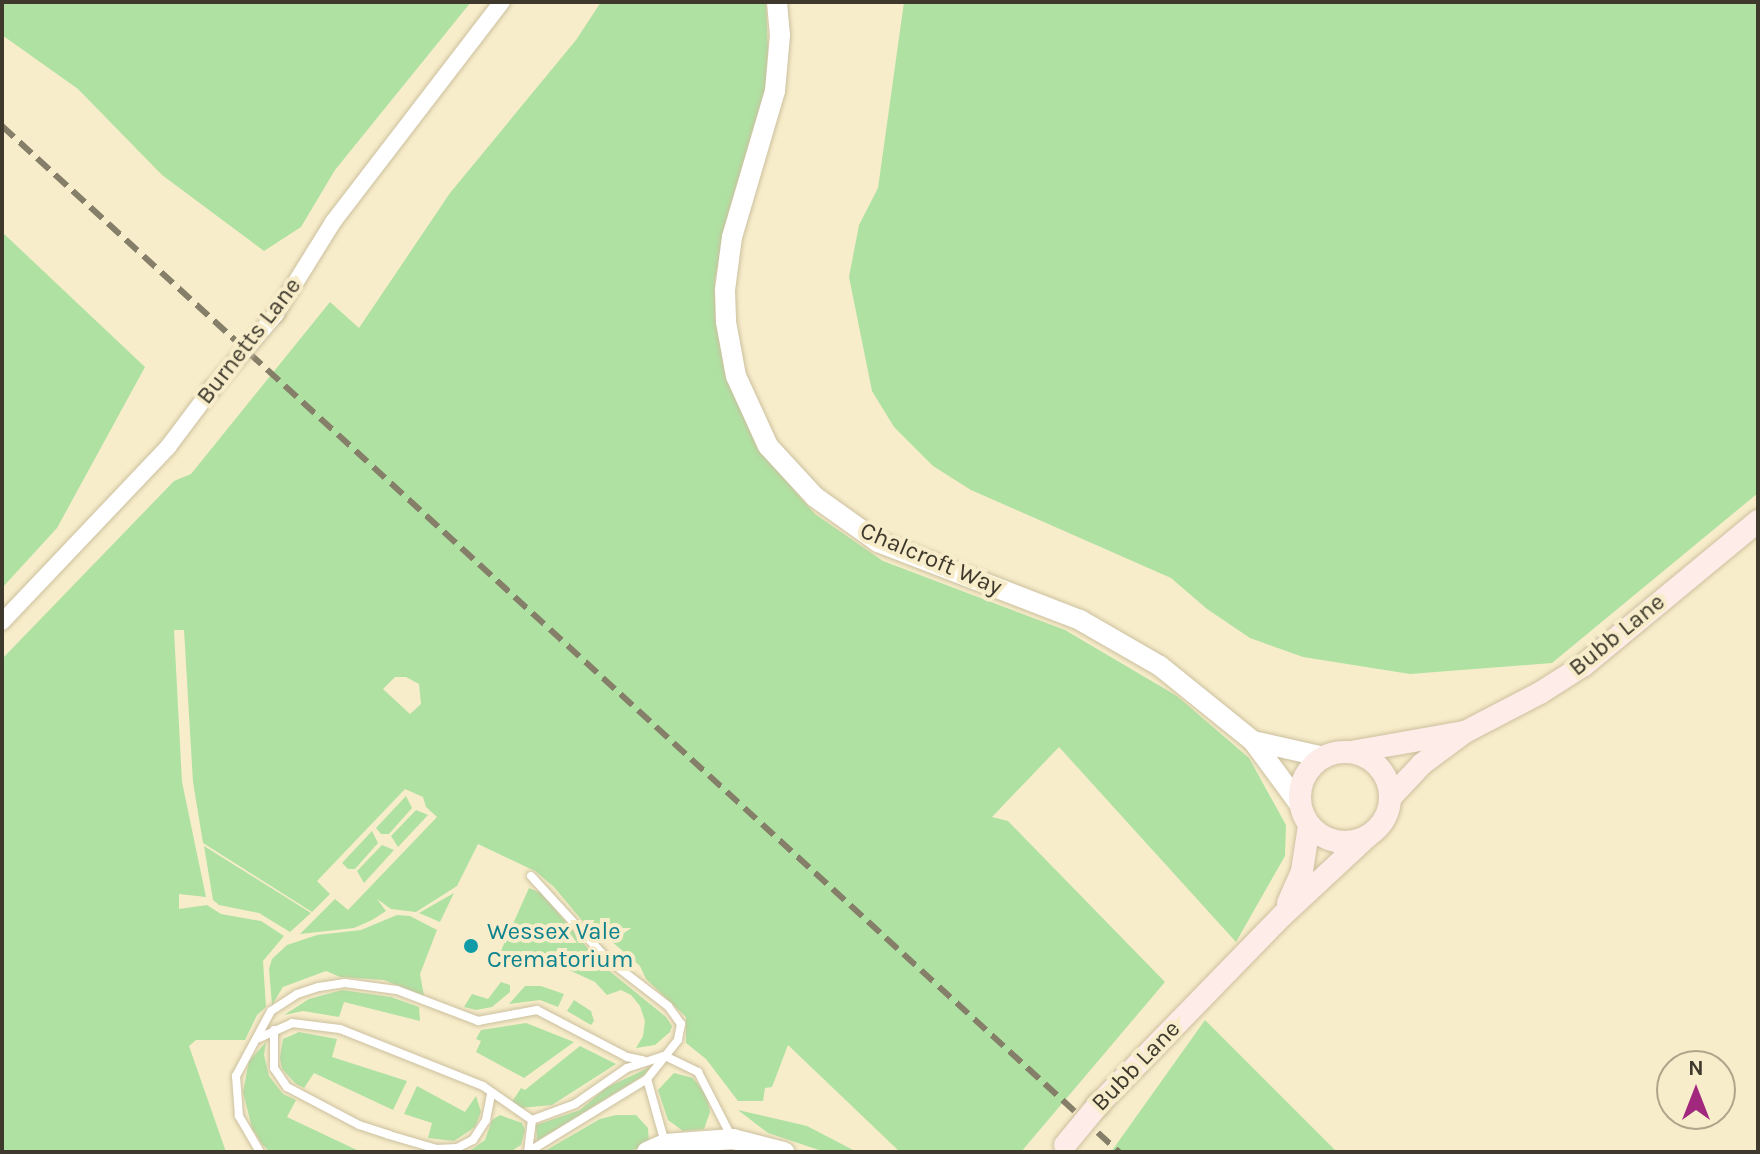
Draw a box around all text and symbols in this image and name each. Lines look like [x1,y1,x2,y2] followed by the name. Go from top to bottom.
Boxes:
[191,272,307,410] street label: Burnetts Lane
[856,516,1006,602] street label: Chalcroft Way
[1563,588,1671,682] street label: Bubb Lane
[487,918,633,974] place label: Wessex Vale Crematorium
[462,937,480,955] marker: Wessex Vale Crematorium
[1086,1015,1186,1117] street label: Bubb Lane
[1656,1050,1736,1130] north arrow
[1688,1055,1704,1081] text: N

